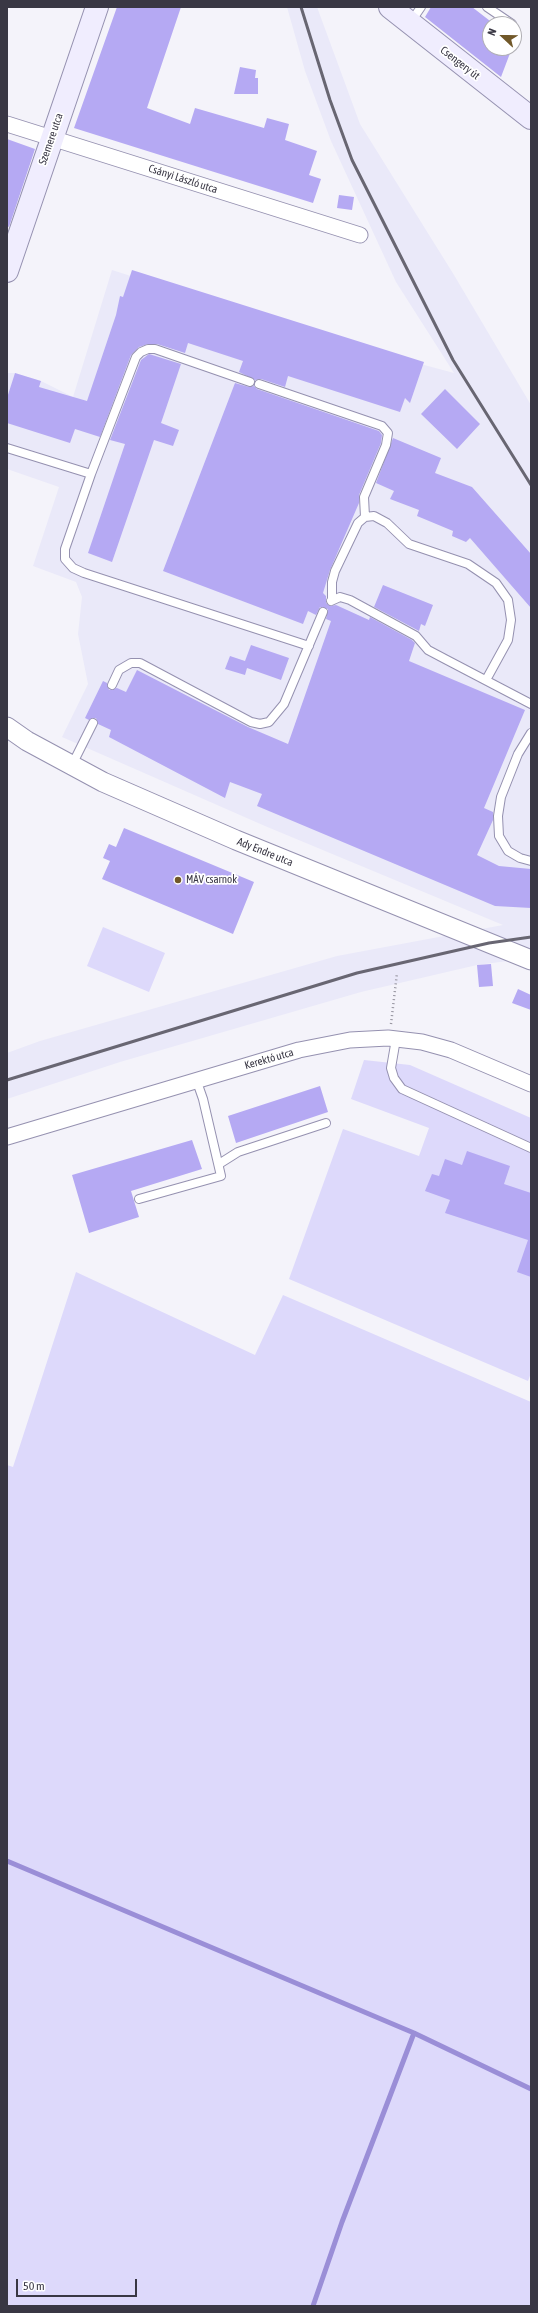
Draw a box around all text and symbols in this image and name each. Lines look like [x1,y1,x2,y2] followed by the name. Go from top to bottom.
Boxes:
[482,16,522,56] north arrow
[485,27,499,37] text: N
[438,44,482,82] street label: Csengery út
[36,111,66,167] street label: Szemere utca
[147,162,219,196] street label: Csányi László utca
[235,835,295,869] street label: Ady Endre utca
[186,873,237,887] place label: MÁV csarnok
[173,875,183,885] marker: MÁV csarnok
[243,1046,295,1072] street label: Kerektó utca
[18,2271,139,2297] scale bar
[23,2279,45,2293] text: 50 m

